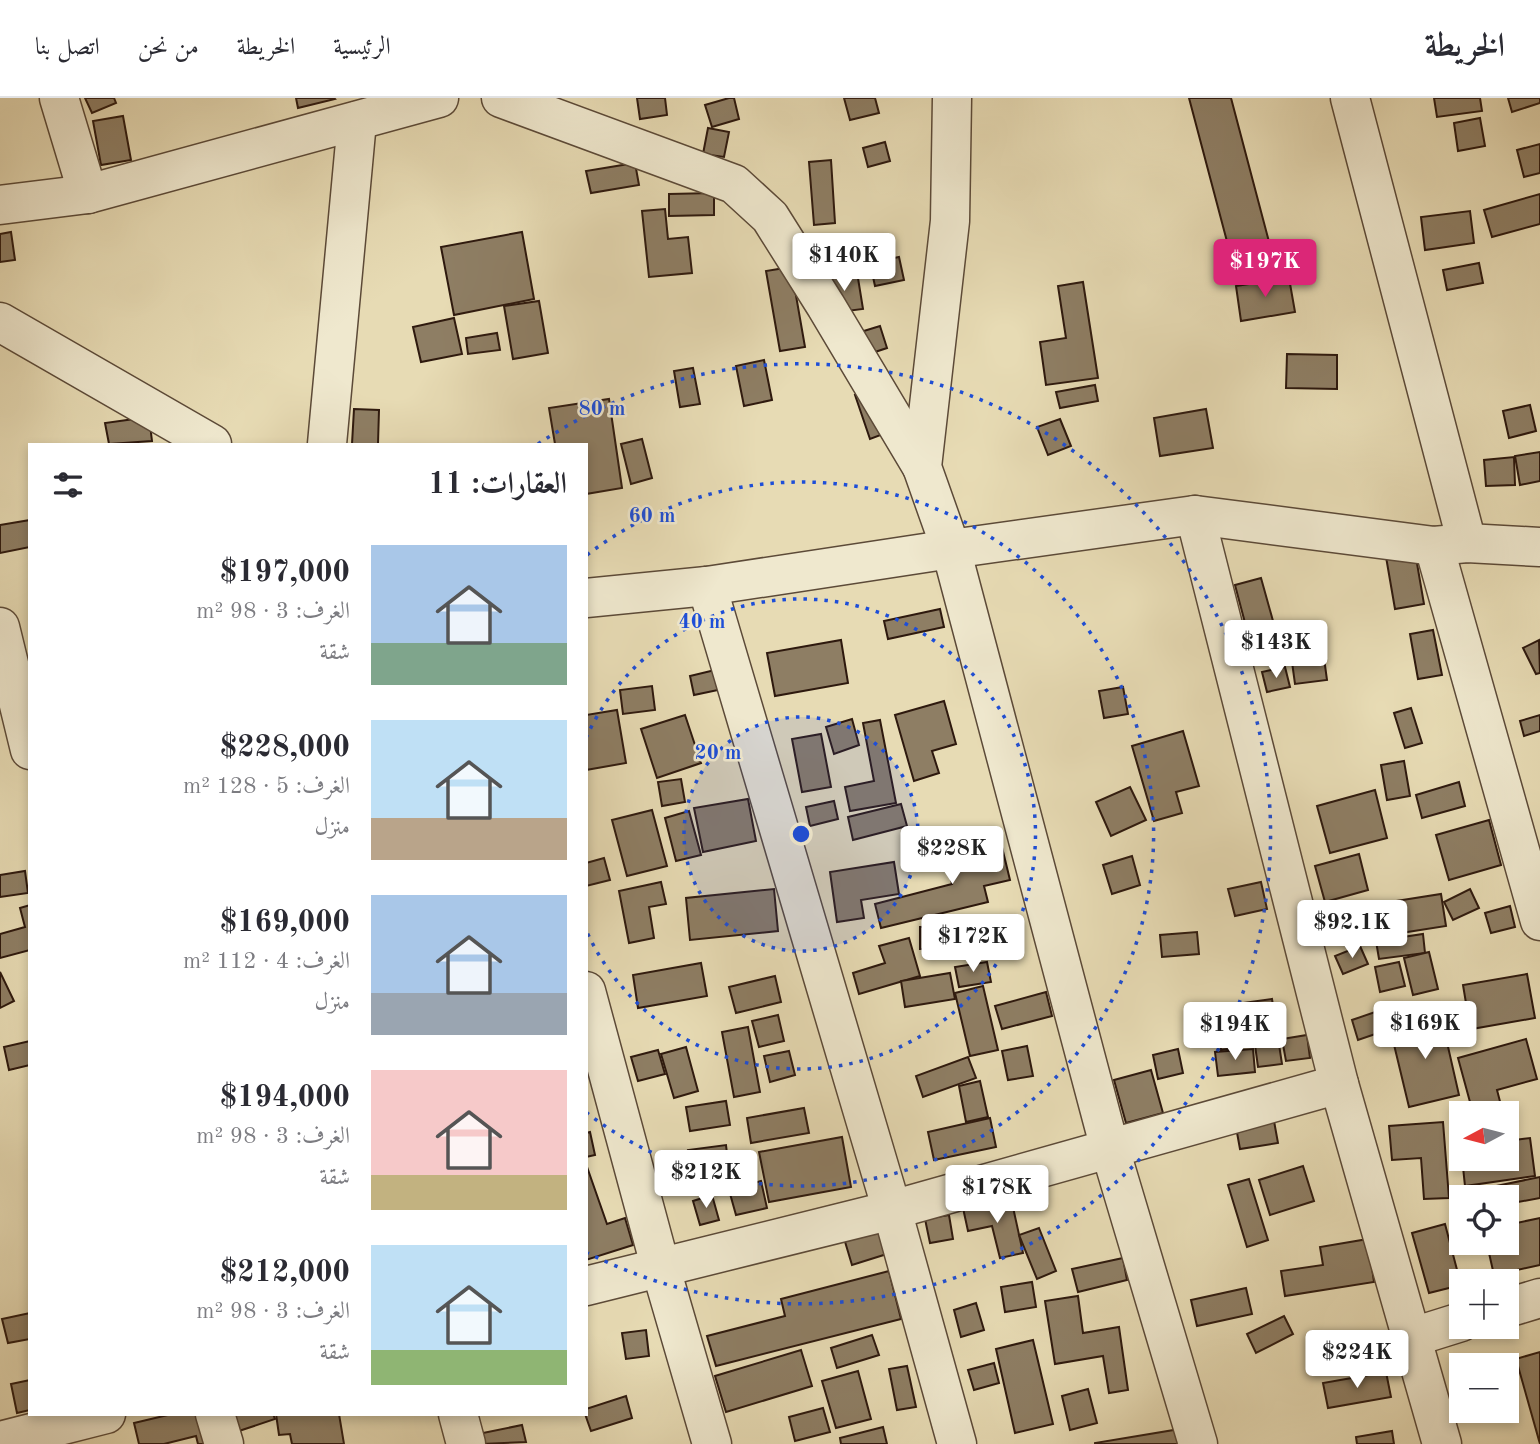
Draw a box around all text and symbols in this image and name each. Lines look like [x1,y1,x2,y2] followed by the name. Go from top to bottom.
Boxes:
[1425,31,1505,64] text: الخريطة
[35,36,100,60] text: اتصل بنا
[138,36,199,60] text: من نحن
[237,36,295,60] text: الخريطة
[333,36,391,60] text: الرئيسية
[795,234,893,293] pin: $140K
[1216,240,1314,299] pin: $197K
[808,244,880,267] text: $140K
[1229,250,1301,273] text: $197K
[578,399,626,420] text: 80 m
[49,466,87,504] icon: filters
[428,470,567,500] text: العقارات: 11
[628,506,676,527] text: 60 m
[220,558,350,588] text: $197,000
[427,573,511,657] icon: home
[196,600,350,623] text: الغرف: 3 · 98 m²
[678,612,726,633] text: 40 m
[1227,620,1325,680] pin: $143K
[1240,631,1312,654] text: $143K
[320,641,350,664] text: شقة
[220,733,350,763] text: $228,000
[694,743,742,764] text: 20 m
[427,748,511,832] icon: home
[183,775,350,798] text: الغرف: 5 · 128 m²
[315,816,350,839] text: منزل
[789,822,813,846] centre of rings
[903,826,1001,886] pin: $228K
[916,837,988,860] text: $228K
[1295,900,1409,960] pin: $92.1K
[220,908,350,938] text: $169,000
[1313,911,1391,934] text: $92.1K
[924,914,1022,974] pin: $172K
[427,923,511,1007] icon: home
[937,925,1009,948] text: $172K
[183,950,350,973] text: الغرف: 4 · 112 m²
[315,991,350,1014] text: منزل
[1186,1002,1284,1062] pin: $194K
[1376,1002,1474,1061] pin: $169K
[1389,1012,1461,1035] text: $169K
[1199,1013,1271,1036] text: $194K
[220,1083,350,1113] text: $194,000
[427,1098,511,1182] icon: home
[1449,1101,1519,1171] north arrow
[1449,1101,1519,1423] map controls
[196,1125,350,1148] text: الغرف: 3 · 98 m²
[657,1150,755,1210] pin: $212K
[670,1161,742,1184] text: $212K
[320,1166,350,1189] text: شقة
[948,1166,1046,1225] pin: $178K
[961,1176,1033,1199] text: $178K
[1449,1185,1519,1255] button: locate
[220,1258,350,1288] text: $212,000
[1449,1269,1519,1339] button: +
[427,1273,511,1357] icon: home
[196,1300,350,1323] text: الغرف: 3 · 98 m²
[1308,1330,1406,1390] pin: $224K
[320,1341,350,1364] text: شقة
[1321,1341,1393,1364] text: $224K
[1449,1353,1519,1423] button: −

